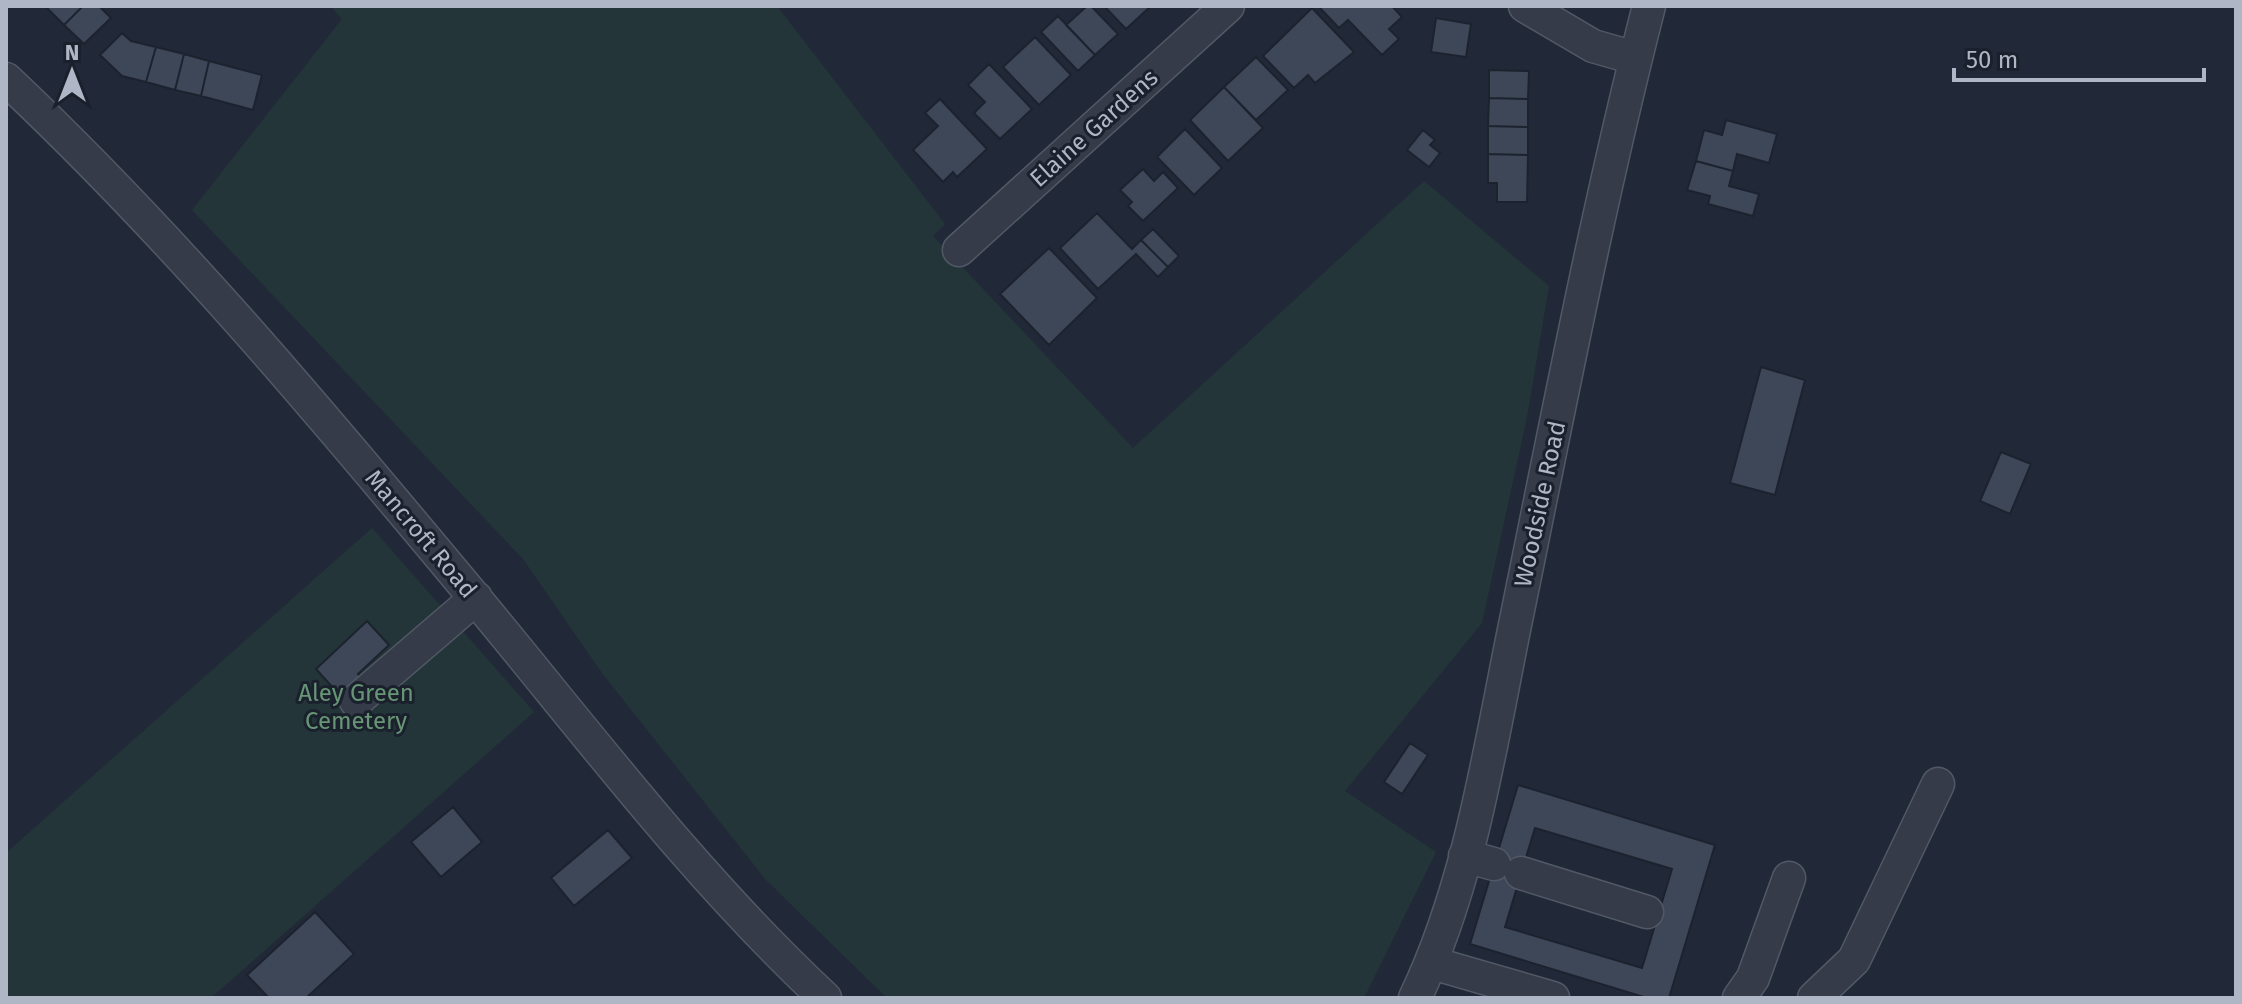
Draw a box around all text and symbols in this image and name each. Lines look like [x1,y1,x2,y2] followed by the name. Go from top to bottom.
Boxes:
[32,32,112,112] north arrow
[1954,32,2204,82] scale bar
[65,39,79,66] text: N
[1966,46,2018,74] text: 50 m
[1024,63,1164,193] street label: Elaine Gardens
[1509,418,1571,590] street label: Woodside Road
[359,464,483,604] street label: Mancroft Road
[298,679,414,735] park label: Aley Green Cemetery

